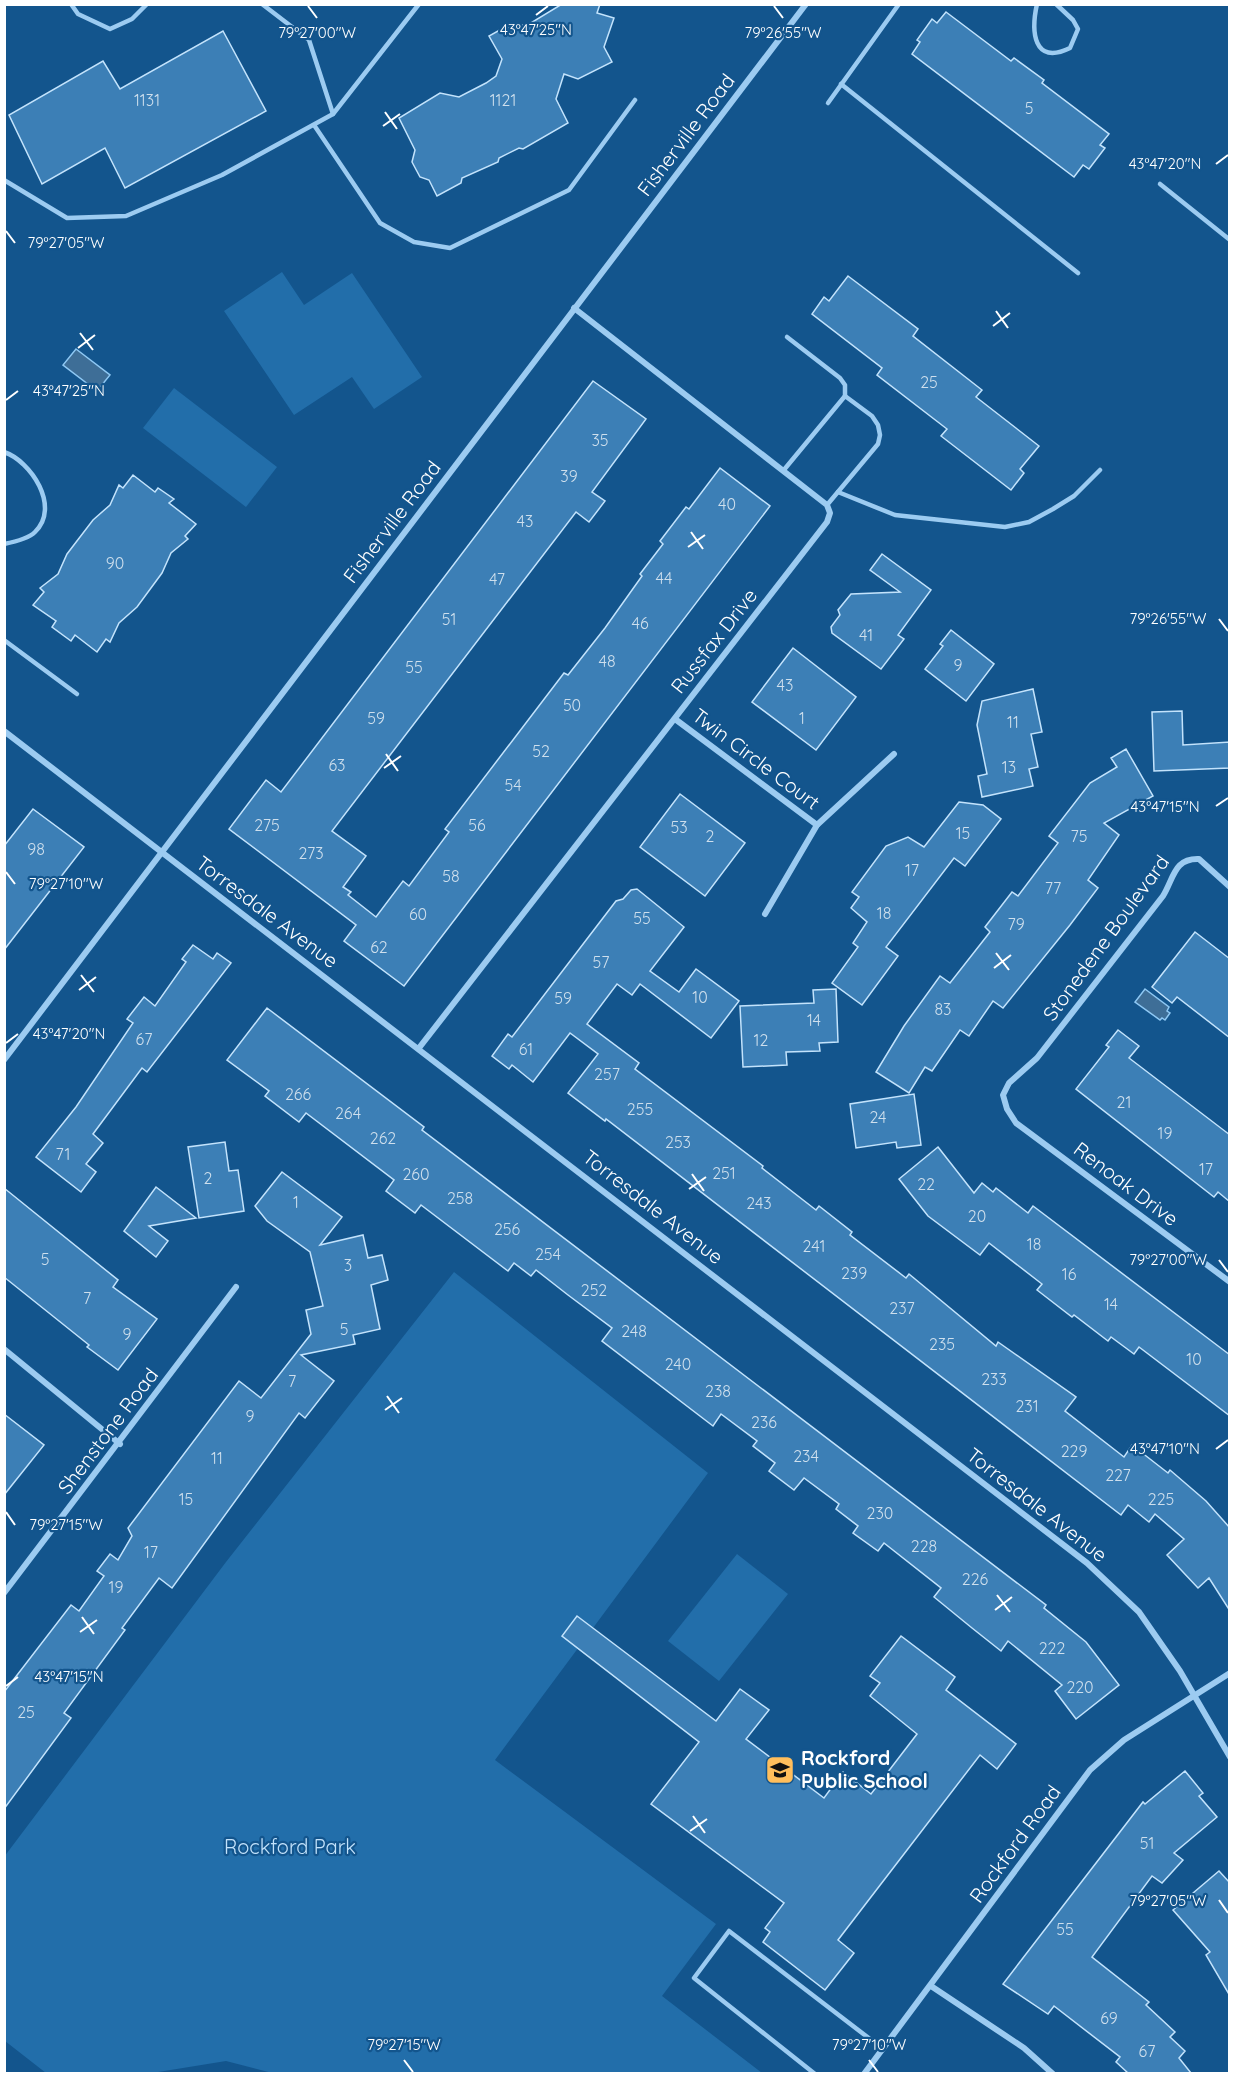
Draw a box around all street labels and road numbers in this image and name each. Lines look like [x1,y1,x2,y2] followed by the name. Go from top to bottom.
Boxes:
[632,69,740,201] street label: Fisherville Road
[338,456,446,588] street label: Fisherville Road
[665,583,762,698] street label: Russfax Drive
[688,703,825,815] street label: Twin Circle Court
[191,850,343,973] street label: Torresdale Avenue
[1037,850,1174,1025] street label: Stonedene Boulevard
[1069,1136,1184,1231] street label: Renoak Drive
[578,1144,728,1269] street label: Torresdale Avenue
[52,1363,163,1499] street label: Shenstone Road
[962,1442,1112,1567] street label: Torresdale Avenue
[964,1780,1066,1907] street label: Rockford Road

